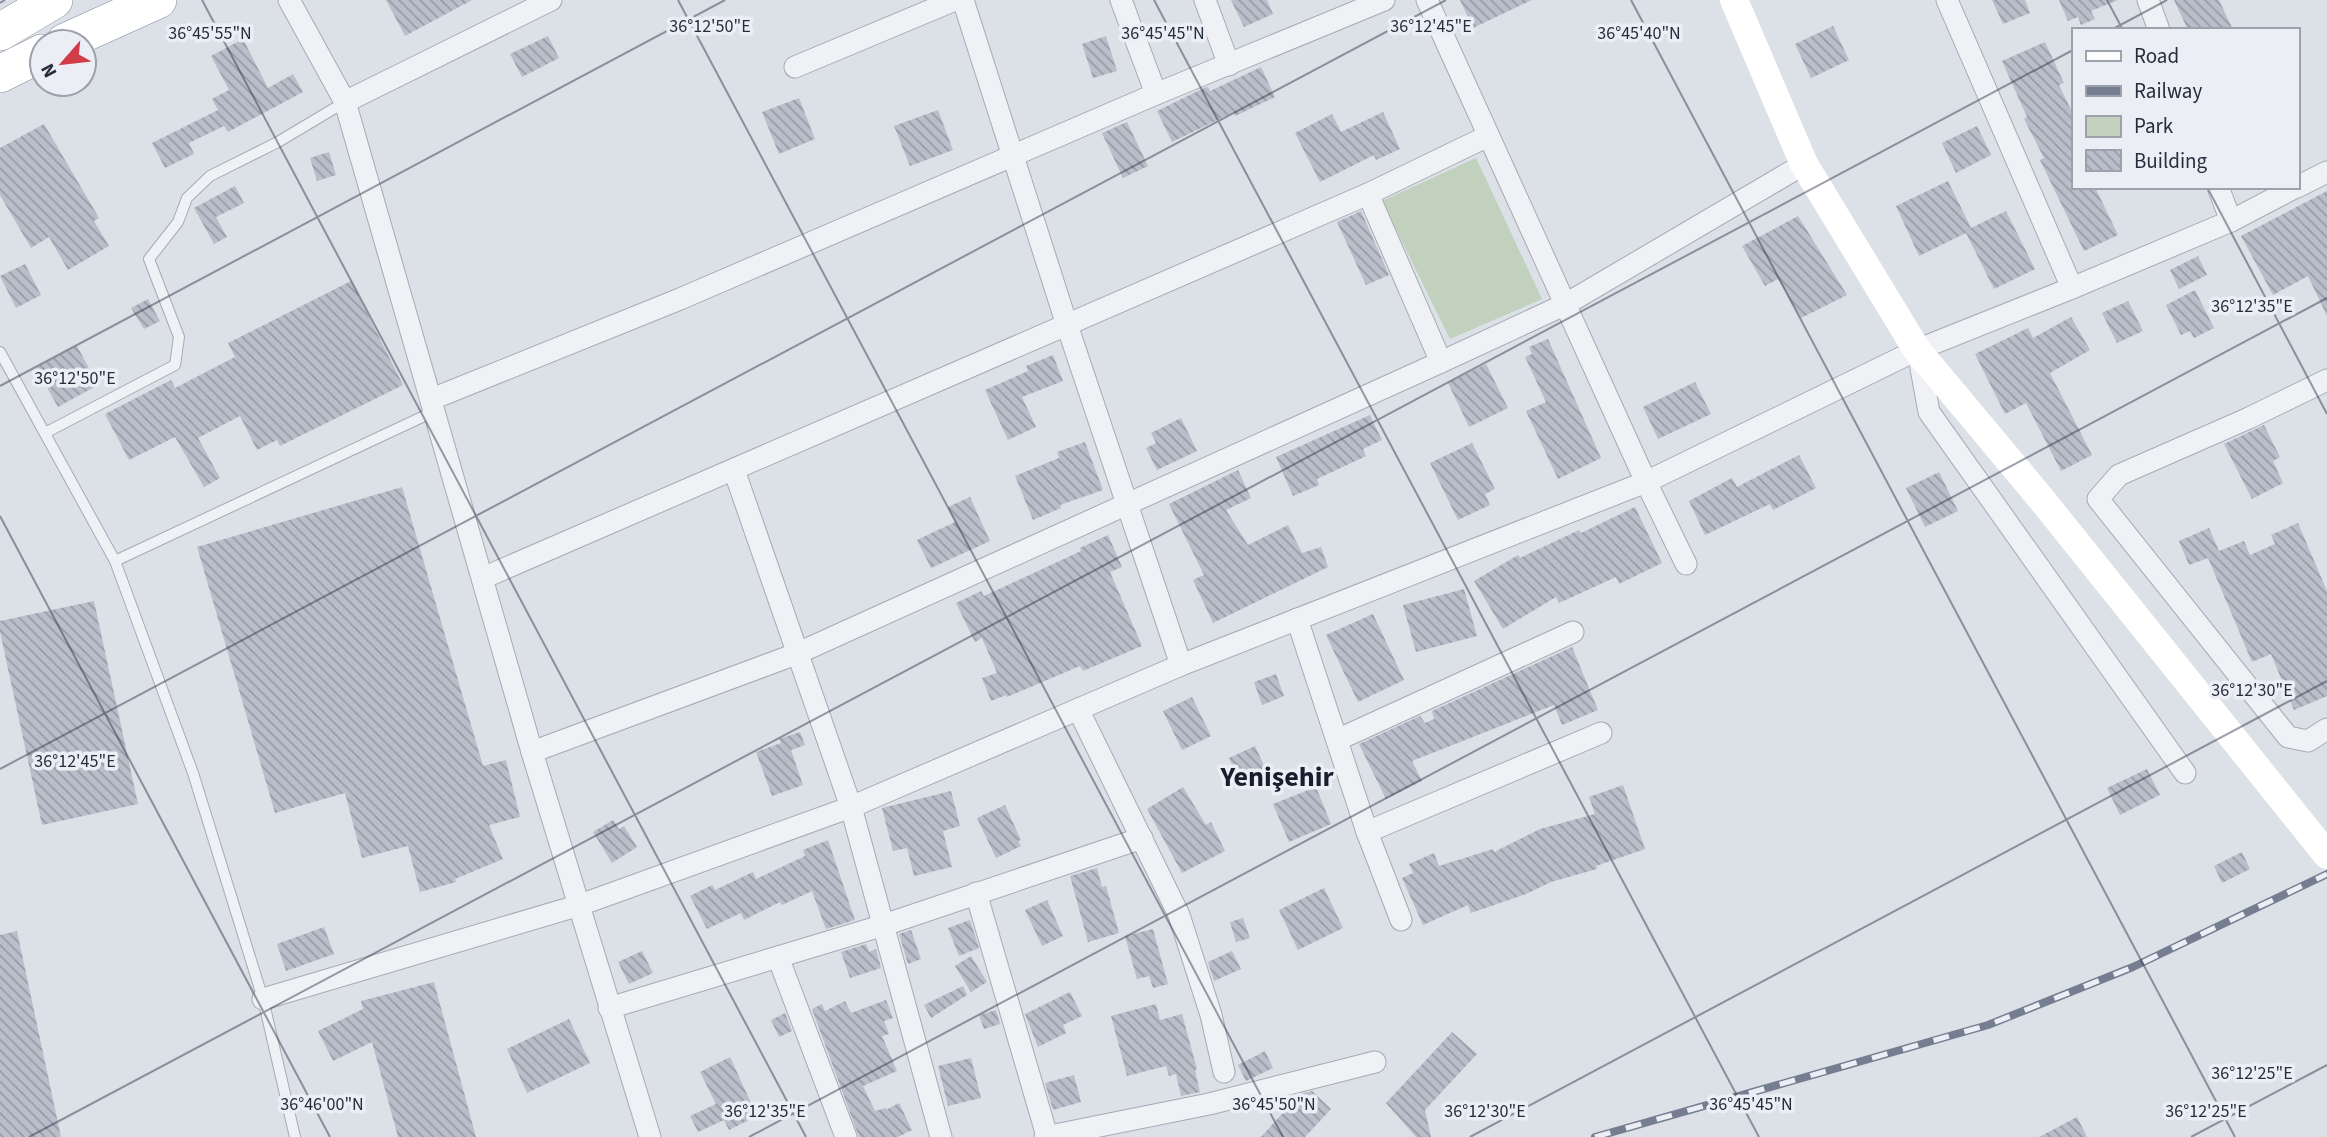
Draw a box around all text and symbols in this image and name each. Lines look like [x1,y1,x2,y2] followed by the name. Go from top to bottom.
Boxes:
[669,14,751,39] text: 36°12'50"E
[1390,14,1472,39] text: 36°12'45"E
[168,21,252,46] text: 36°45'55"N
[1121,21,1205,46] text: 36°45'45"N
[1597,21,1681,46] text: 36°45'40"N
[28,28,98,98] north arrow
[2072,28,2299,189] legend
[2134,41,2179,71] text: Road
[34,58,64,82] text: N
[2134,76,2202,106] text: Railway
[2134,111,2174,141] text: Park
[2134,146,2208,176] text: Building
[2211,294,2293,319] text: 36°12'35"E
[34,366,116,391] text: 36°12'50"E
[2211,678,2293,703] text: 36°12'30"E
[34,749,116,774] text: 36°12'45"E
[1219,757,1334,797] district label: Yenişehir
[2211,1061,2293,1086] text: 36°12'25"E
[280,1092,364,1117] text: 36°46'00"N
[1232,1092,1316,1117] text: 36°45'50"N
[1709,1092,1793,1117] text: 36°45'45"N
[724,1099,806,1124] text: 36°12'35"E
[1444,1099,1526,1124] text: 36°12'30"E
[2165,1099,2247,1124] text: 36°12'25"E

